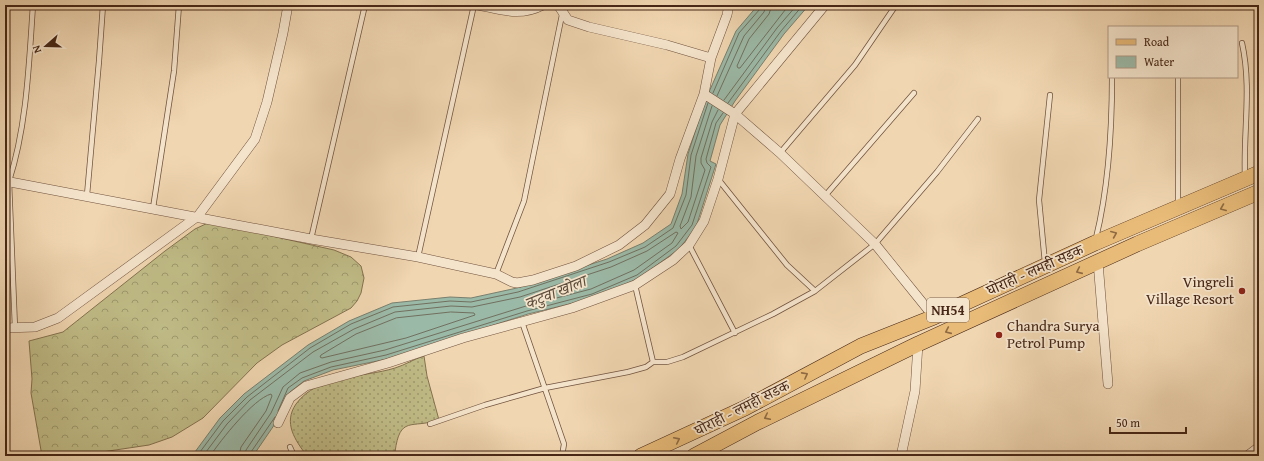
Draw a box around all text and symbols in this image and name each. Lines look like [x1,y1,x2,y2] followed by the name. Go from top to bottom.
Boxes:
[26,26,66,66] north arrow
[1108,26,1238,78] legend
[1144,33,1170,50] text: Road
[28,43,45,56] text: N
[1144,53,1174,70] text: Water
[1220,203,1228,211] one-way arrow
[1111,231,1118,239] one-way arrow
[982,238,1088,301] street label: घोराही - लमही सडक
[1075,266,1083,274] one-way arrow
[521,268,592,315] water label: कटुवा खोला
[1146,271,1235,309] place label: Vingreli Village Resort
[1237,286,1247,296] marker: Vingreli Village Resort
[927,298,969,322] road number: NH54
[1007,315,1099,353] place label: Chandra Surya Petrol Pump
[944,326,951,334] one-way arrow
[994,330,1004,340] marker: Chandra Surya Petrol Pump
[801,373,808,380] one-way arrow
[690,374,794,441] street label: घोराही - लमही सडक
[1110,409,1186,435] scale bar
[764,412,772,420] one-way arrow
[1116,414,1140,431] text: 50 m
[672,437,680,445] one-way arrow

